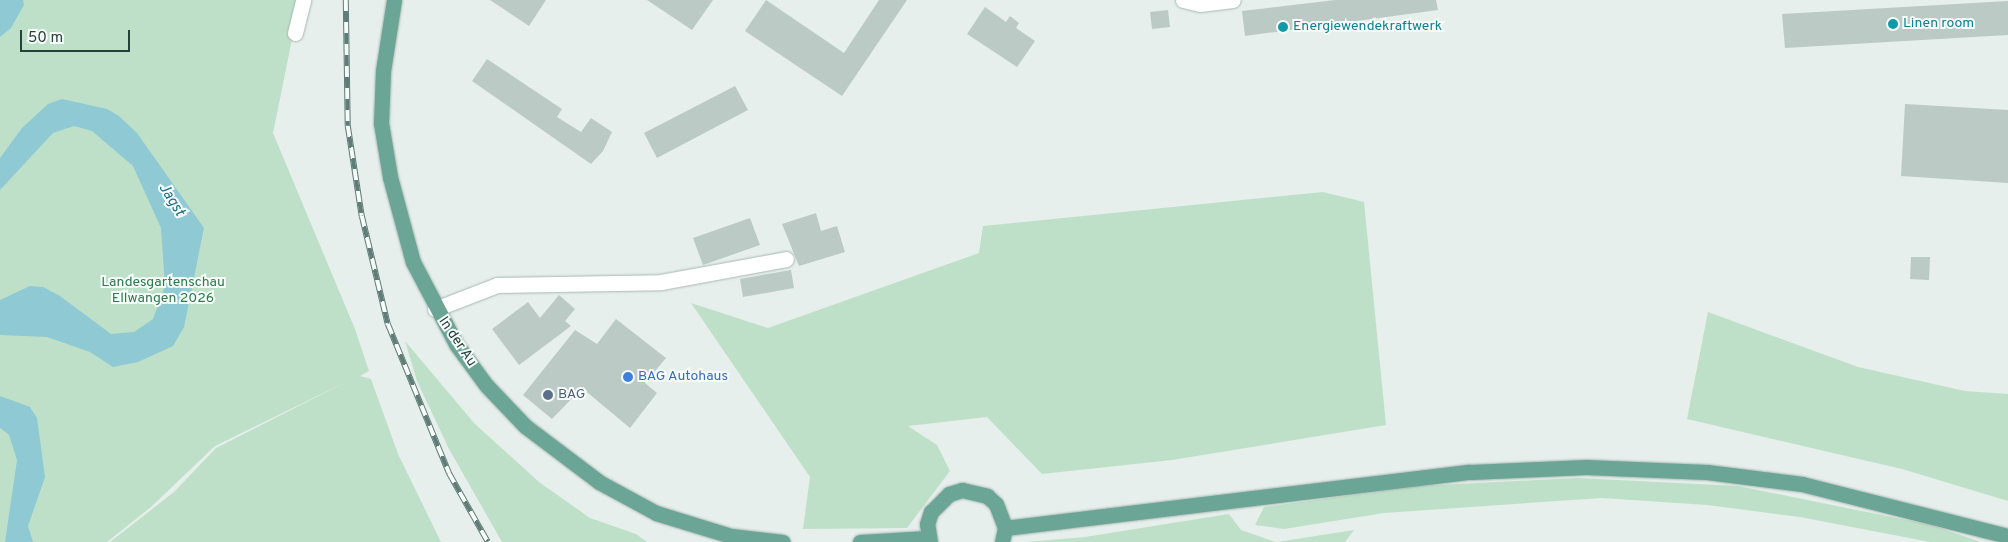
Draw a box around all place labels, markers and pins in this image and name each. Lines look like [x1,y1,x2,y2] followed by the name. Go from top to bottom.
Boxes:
[1903,16,1974,32] place label: Linen room
[1887,18,1899,30] marker: Linen room
[1293,19,1442,35] place label: Energiewendekraftwerk
[1277,21,1289,33] marker: Energiewendekraftwerk
[638,369,729,385] place label: BAG Autohaus
[622,371,634,383] marker: BAG Autohaus
[558,387,585,403] place label: BAG
[542,389,554,401] marker: BAG

